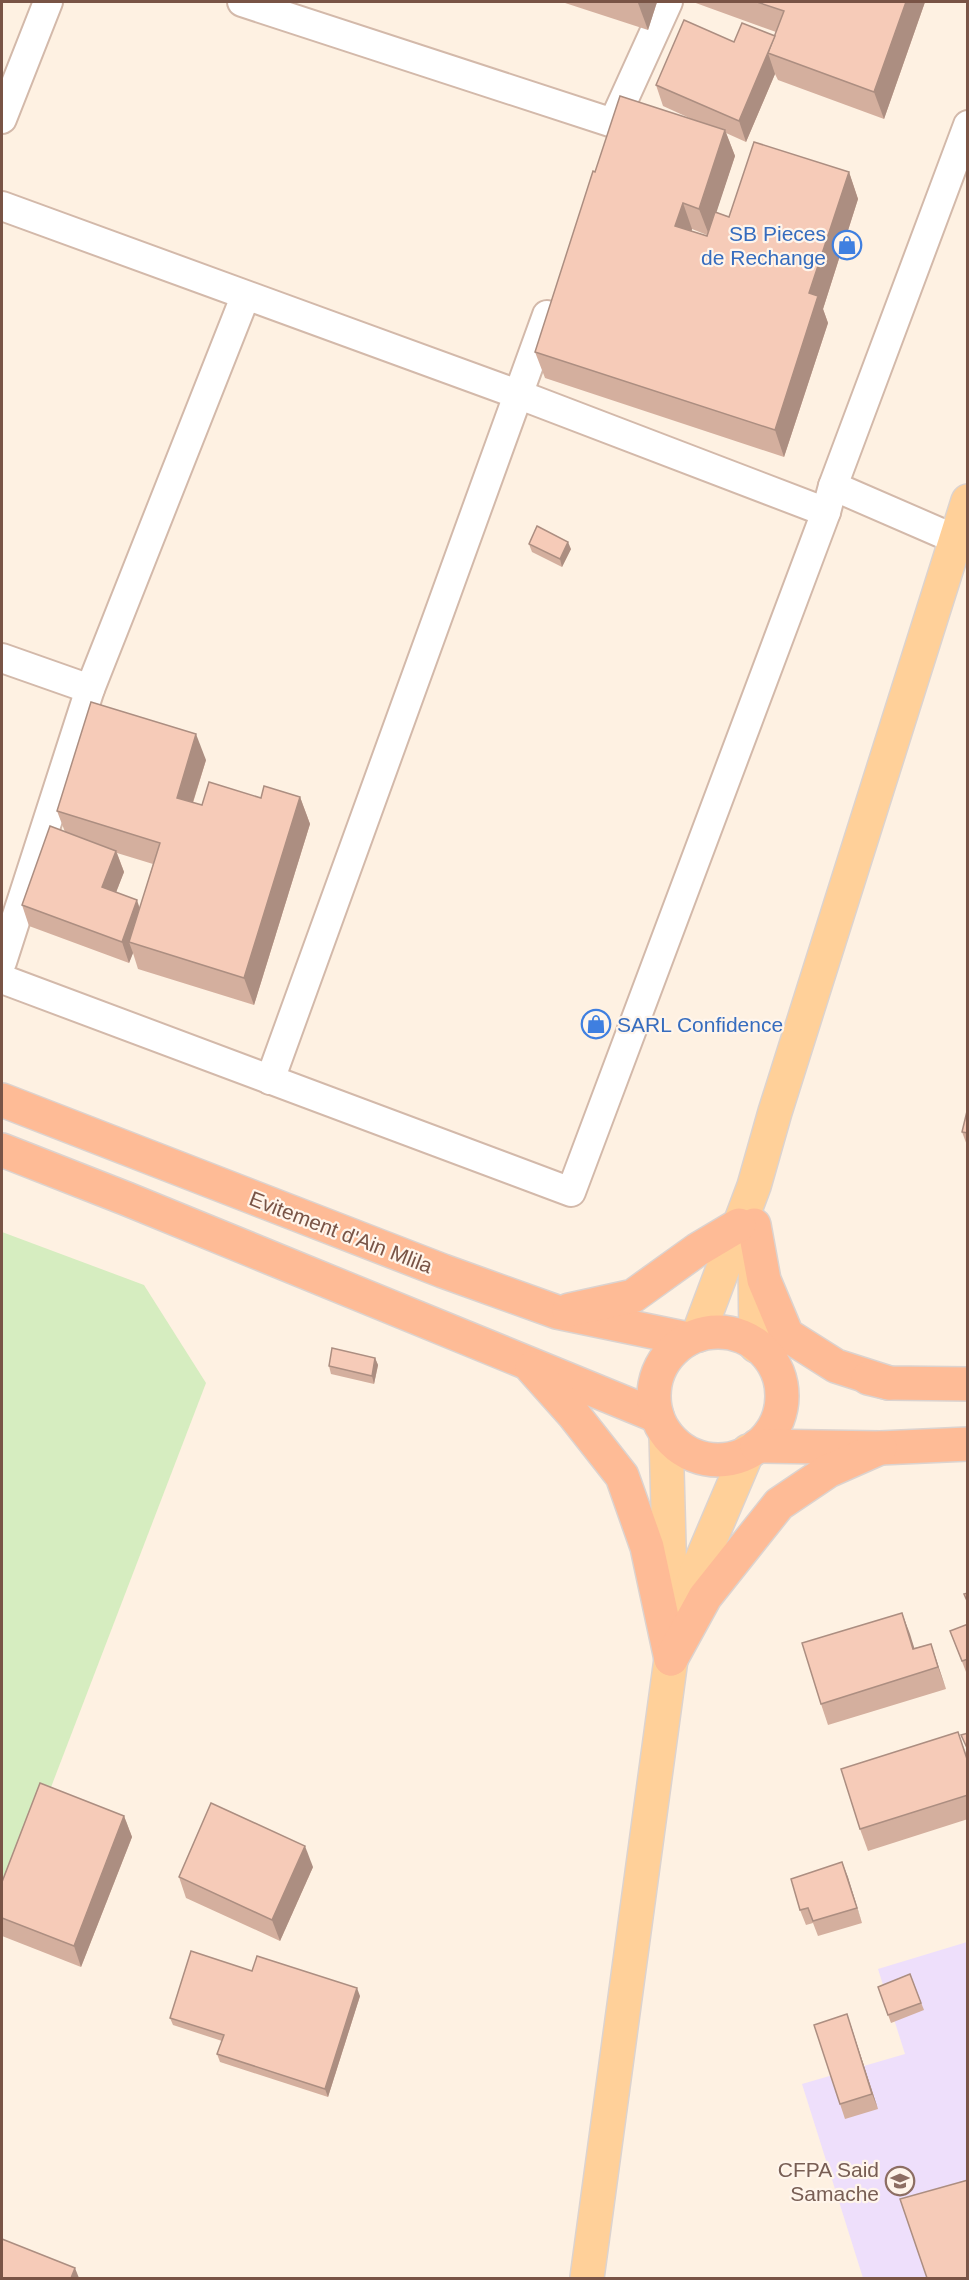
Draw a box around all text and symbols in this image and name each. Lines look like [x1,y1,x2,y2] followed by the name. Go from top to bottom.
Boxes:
[701,222,826,269] place label: SB Pieces de Rechange
[831,229,863,261] shop icon: SB Pieces de Rechange
[580,1008,612,1040] shop icon: SARL Confidence
[617,1013,783,1036] place label: SARL Confidence
[246,1186,436,1278] street label: Evitement d'Ain Mlila
[778,2158,879,2205] place label: CFPA Said Samache
[884,2165,916,2197] school or university icon: CFPA Said Samache

